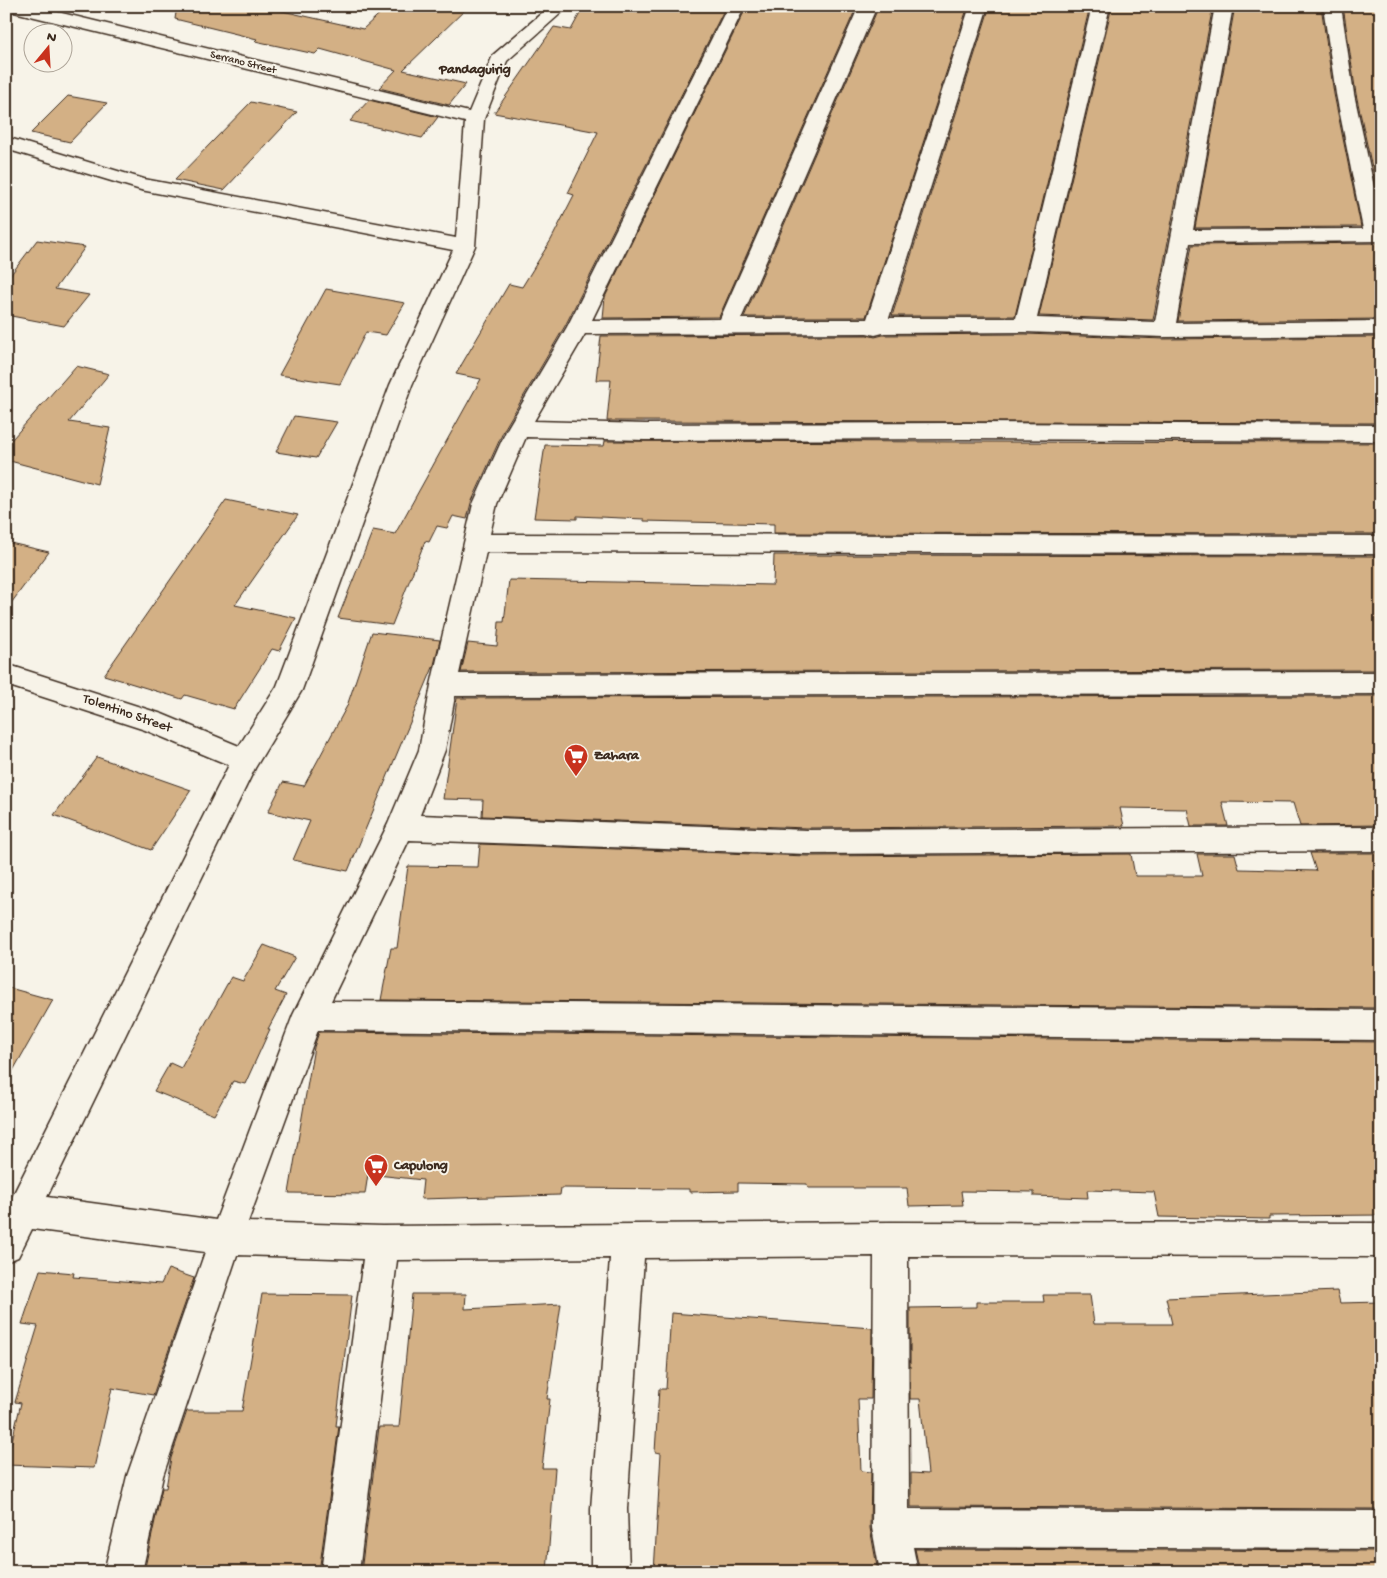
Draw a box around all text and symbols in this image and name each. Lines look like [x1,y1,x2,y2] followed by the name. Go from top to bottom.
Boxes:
[22,22,72,72] north arrow
[44,29,58,48] text: N
[209,49,279,77] street label: Serrano Street
[438,62,511,79] district label: Pandaguirig
[79,691,175,738] street label: Tolentino Street
[563,743,589,777] supermarket icon: Zahara
[594,748,640,765] place label: Zahara
[363,1153,389,1187] supermarket icon: Capulong
[393,1158,448,1175] place label: Capulong

